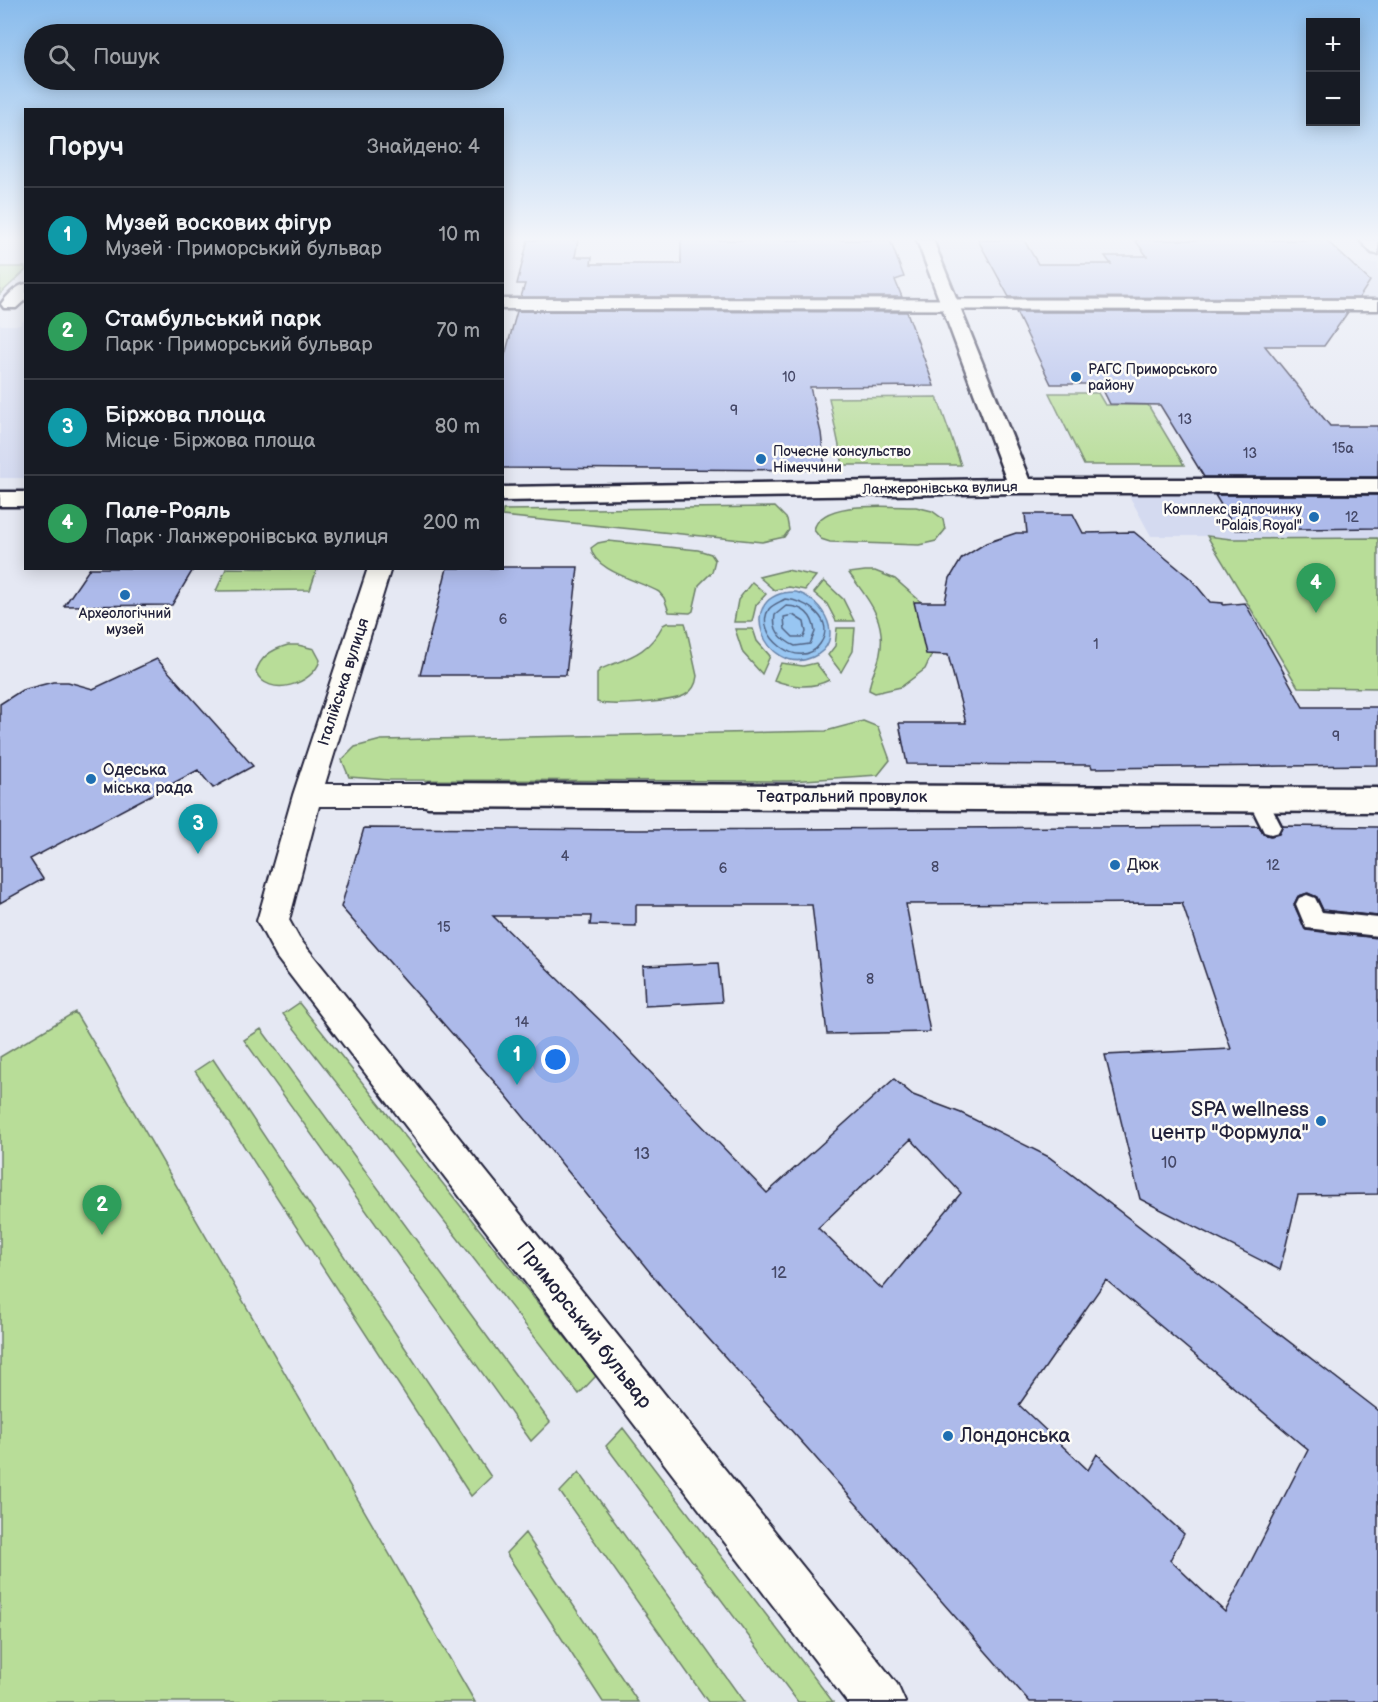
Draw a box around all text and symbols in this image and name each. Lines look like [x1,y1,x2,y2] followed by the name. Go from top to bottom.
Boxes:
[1306,18,1360,126] map controls
[1306,18,1360,72] button: +
[24,24,504,90] search box
[45,41,78,74] icon: search
[93,44,160,71] text: Пошук
[1306,72,1360,126] button: −
[48,132,124,163] text: Поруч
[367,135,480,159] text: Знайдено: 4
[105,210,331,237] text: Музей воскових фігур
[63,223,72,247] text: 1
[439,223,480,247] text: 10 m
[105,237,382,261] text: Музей · Приморський бульвар
[105,306,321,333] text: Стамбульський парк
[62,319,73,343] text: 2
[436,319,480,343] text: 70 m
[105,333,372,357] text: Парк · Приморський бульвар
[1088,361,1217,394] place label: РАГС Приморського району
[782,369,796,386] house number: 10
[1069,370,1083,384] marker: РАГС Приморського району
[105,402,265,429] text: Біржова площа
[730,402,738,419] house number: 9
[1178,411,1192,428] house number: 13
[62,415,73,439] text: 3
[435,415,480,439] text: 80 m
[105,429,315,453] text: Місце · Біржова площа
[1332,440,1355,457] house number: 15а
[773,443,911,476] place label: Почесне консульство Німеччини
[1243,445,1257,462] house number: 13
[754,452,768,466] marker: Почесне консульство Німеччини
[861,478,1018,498] street label: Ланжеронівська вулиця
[105,498,230,525] text: Пале-Рояль
[1163,501,1303,534] place label: Комплекс відпочинку "Palais Royal"
[1345,509,1360,526] house number: 12
[1307,510,1321,524] marker: Комплекс відпочинку "Palais Royal"
[62,511,73,535] text: 4
[423,511,480,535] text: 200 m
[105,525,388,549] text: Парк · Ланжеронівська вулиця
[1296,564,1336,613] pin: 4
[118,588,132,602] marker: Археологічний музей
[78,605,171,638] place label: Археологічний музей
[499,611,508,628] house number: 6
[314,616,374,748] street label: Італійська вулиця
[1093,636,1099,653] house number: 1
[1332,728,1340,745] house number: 9
[103,761,193,798] place label: Одеська міська рада
[84,772,98,786] marker: Одеська міська рада
[757,788,928,807] street label: Театральний провулок
[178,804,218,854] pin: 3
[561,848,570,865] house number: 4
[1127,856,1159,875] place label: Дюк
[1266,857,1281,874] house number: 12
[1108,858,1122,872] marker: Дюк
[931,859,939,876] house number: 8
[719,860,728,877] house number: 6
[437,919,451,936] house number: 15
[866,971,874,988] house number: 8
[515,1014,529,1031] house number: 14
[498,1036,536,1085] pin: 1
[541,1045,570,1074] your location
[1151,1098,1309,1145] place label: SPA wellness центр "Формула"
[1314,1114,1328,1128] marker: SPA wellness центр "Формула"
[634,1145,650,1164] house number: 13
[1161,1154,1177,1173] house number: 10
[82,1186,122,1235] pin: 2
[511,1237,657,1414] street label: Приморський бульвар
[771,1264,787,1283] house number: 12
[959,1424,1070,1448] place label: Лондонська
[941,1429,955,1443] marker: Лондонська

